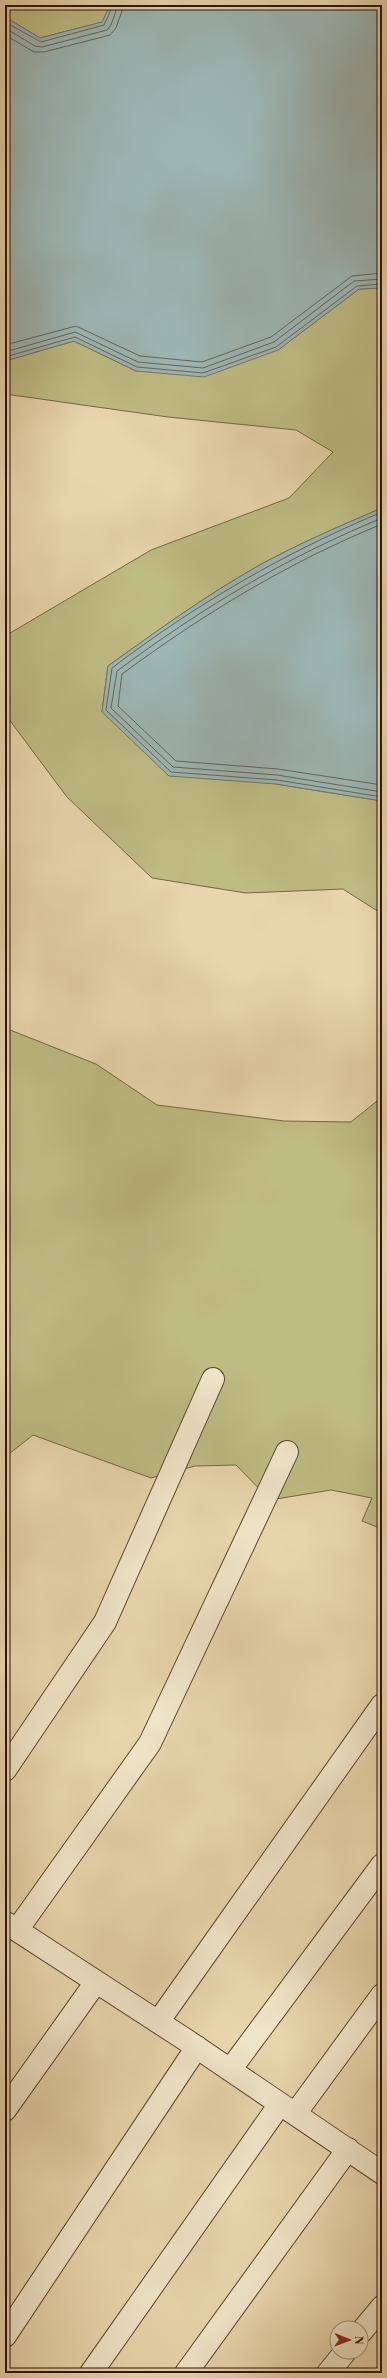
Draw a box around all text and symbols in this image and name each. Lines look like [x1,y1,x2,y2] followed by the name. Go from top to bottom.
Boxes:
[329,2320,369,2360] north arrow
[351,2336,365,2345] text: N

